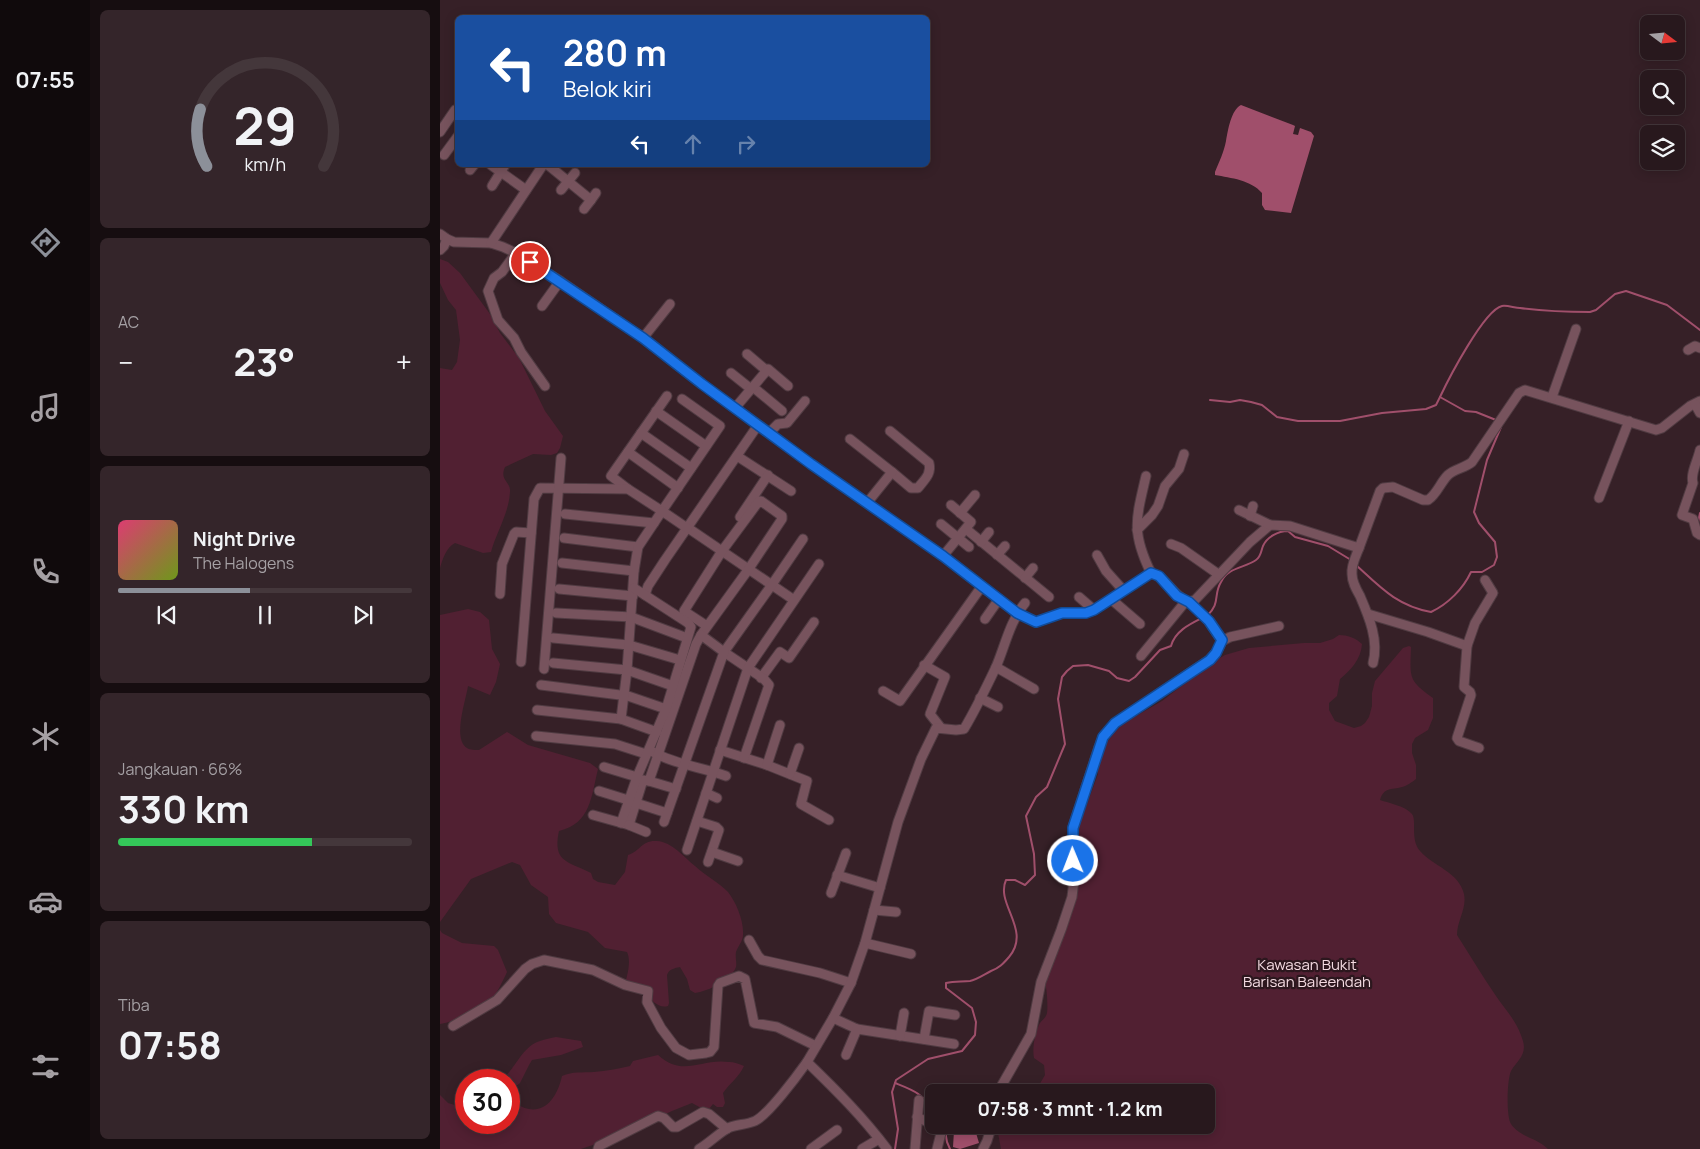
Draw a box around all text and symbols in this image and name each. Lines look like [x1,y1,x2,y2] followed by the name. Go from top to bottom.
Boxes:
[1640,15,1685,60] north arrow
[1640,15,1685,170] map controls
[563,29,667,77] text: 280 m
[480,35,545,100] icon: left
[15,65,75,95] text: 07:55
[1640,70,1685,115] button: search
[563,74,652,104] text: Belok kiri
[233,90,297,161] text: 29
[1640,125,1685,170] button: layers
[626,130,654,158] icon: left
[679,130,707,158] icon: ahead
[732,130,760,158] icon: right
[244,152,286,176] text: km/h
[28,225,63,260] icon: directions
[509,241,551,283] pin
[516,248,544,276] icon: arrive
[118,311,139,333] text: AC
[234,335,295,387] text: 23°
[118,343,133,381] text: −
[396,343,412,381] text: +
[28,390,63,425] icon: music
[193,526,295,552] text: Night Drive
[193,552,294,574] text: The Halogens
[28,554,63,589] icon: phone
[153,601,181,629] icon: previous
[251,601,279,629] icon: pause
[349,601,377,629] icon: next
[28,719,63,754] icon: climate
[118,758,242,780] text: Jangkauan · 66%
[118,782,249,834] text: 330 km
[1046,834,1098,886] position arrow
[28,884,63,919] icon: car
[1243,954,1371,992] park label: Kawasan Bukit Barisan Baleendah
[118,994,150,1016] text: Tiba
[118,1018,222,1070] text: 07:58
[28,1049,63,1084] icon: filters
[455,1069,520,1134] speed limit sign: 30
[977,1096,1163,1122] text: 07:58 · 3 mnt · 1.2 km

